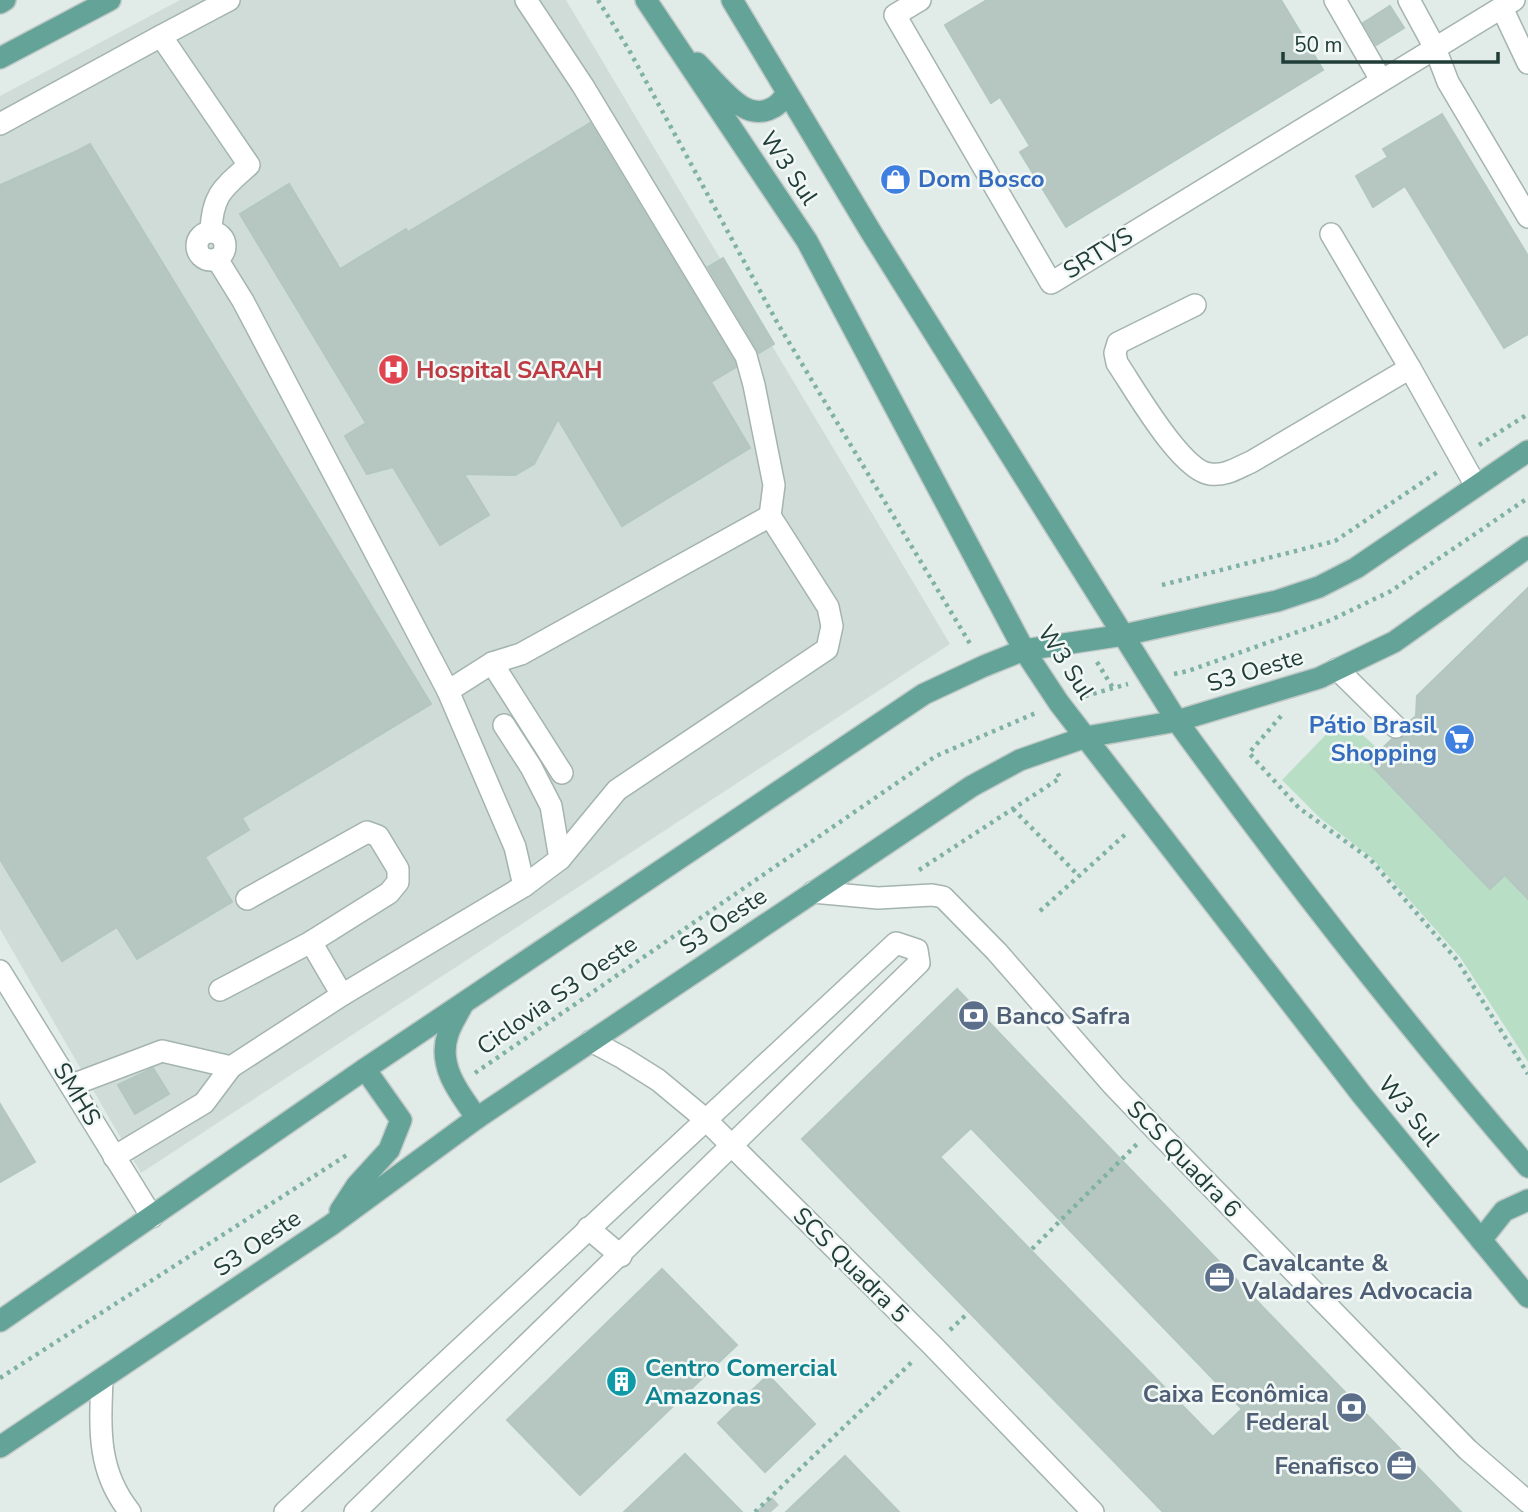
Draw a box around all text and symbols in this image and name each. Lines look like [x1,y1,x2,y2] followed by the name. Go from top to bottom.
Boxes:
[1283,21,1498,65] scale bar
[1294,31,1343,59] text: 50 m
[753,125,825,211] street label: W3 Sul
[878,162,912,196] shop icon: Dom Bosco
[918,163,1045,195] place label: Dom Bosco
[1057,220,1139,286] street label: SRTVS
[376,353,410,387] hospital icon: Hospital SARAH
[416,354,603,386] place label: Hospital SARAH
[1030,619,1102,705] street label: W3 Sul
[1203,640,1307,700] street label: S3 Oeste
[1309,709,1437,769] place label: Pátio Brasil Shopping
[1443,722,1477,756] supermarket icon: Pátio Brasil Shopping
[673,880,773,962] street label: S3 Oeste
[471,928,643,1062] street label: Ciclovia S3 Oeste
[956,999,990,1033] bank icon: Banco Safra
[996,1000,1131,1032] place label: Banco Safra
[46,1056,108,1132] street label: SMHS
[1371,1069,1447,1153] street label: W3 Sul
[1120,1093,1248,1225] street label: SCS Quadra 6
[786,1200,916,1330] street label: SCS Quadra 5
[207,1202,307,1284] street label: S3 Oeste
[1241,1247,1473,1307] place label: Cavalcante & Valadares Advocacia
[1202,1260,1236,1294] office icon: Cavalcante & Valadares Advocacia
[645,1352,837,1412] place label: Centro Comercial Amazonas
[605,1365,639,1399] building icon: Centro Comercial Amazonas
[1143,1378,1329,1438] place label: Caixa Econômica Federal
[1335,1391,1369,1425] bank icon: Caixa Econômica Federal
[1385,1449,1419,1483] office icon: Fenafisco
[1274,1450,1379,1482] place label: Fenafisco

